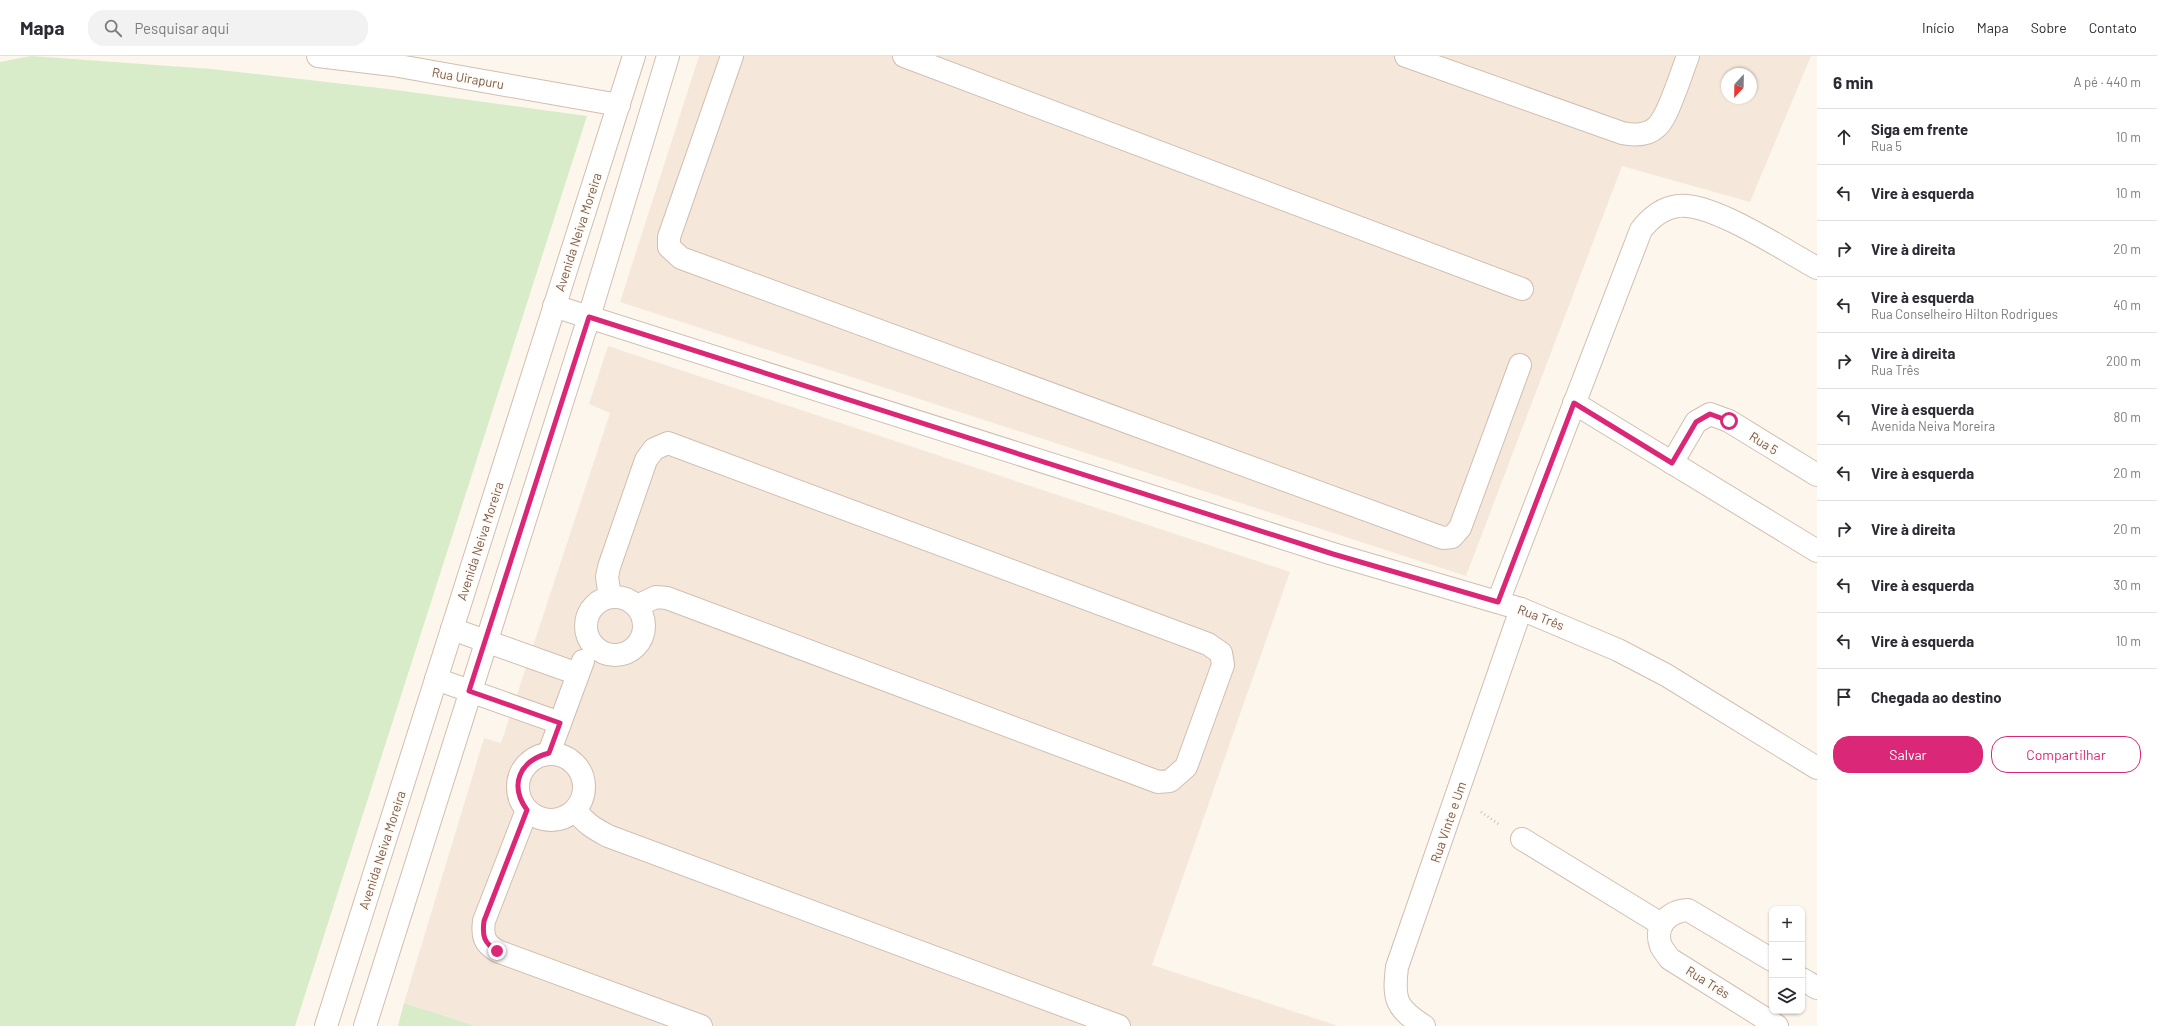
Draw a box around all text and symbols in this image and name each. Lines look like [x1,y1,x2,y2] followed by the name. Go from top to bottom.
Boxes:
[88,10,368,46] search box
[20,16,64,39] text: Mapa
[102,17,124,39] icon: search
[134,19,229,37] text: Pesquisar aqui
[1922,19,1955,36] text: Início
[1977,19,2009,36] text: Mapa
[2031,19,2067,36] text: Sobre
[2089,19,2137,36] text: Contato
[431,64,505,92] street label: Rua Uirapuru
[1721,68,1757,104] north arrow
[1833,72,1873,92] text: 6 min
[2074,74,2141,90] text: A pé · 440 m
[1871,120,1968,138] text: Siga em frente
[1833,126,1855,148] icon: ahead
[2116,129,2141,145] text: 10 m
[1871,138,1902,154] text: Rua 5
[551,171,605,293] street label: Avenida Neiva Moreira
[1833,182,1855,204] icon: left
[1871,184,1974,202] text: Vire à esquerda
[2116,185,2141,201] text: 10 m
[1833,238,1855,260] icon: right
[1871,240,1955,258] text: Vire à direita
[2113,241,2141,257] text: 20 m
[1871,288,1974,306] text: Vire à esquerda
[1833,294,1855,316] icon: left
[2113,297,2141,313] text: 40 m
[1871,306,2058,322] text: Rua Conselheiro Hilton Rodrigues
[1871,344,1955,362] text: Vire à direita
[1833,350,1855,372] icon: right
[2106,353,2141,369] text: 200 m
[1871,362,1920,378] text: Rua Três
[1871,400,1974,418] text: Vire à esquerda
[1833,406,1855,428] icon: left
[2114,409,2141,425] text: 80 m
[1720,412,1738,430] route start
[1871,418,1995,434] text: Avenida Neiva Moreira
[1747,428,1782,458] street label: Rua 5
[1833,462,1855,484] icon: left
[1871,464,1974,482] text: Vire à esquerda
[2113,465,2141,481] text: 20 m
[453,480,507,602] street label: Avenida Neiva Moreira
[1833,518,1855,540] icon: right
[1871,520,1955,538] text: Vire à direita
[2113,521,2141,537] text: 20 m
[1833,574,1855,596] icon: left
[1871,576,1974,594] text: Vire à esquerda
[2114,577,2141,593] text: 30 m
[1515,601,1567,633] street label: Rua Três
[1833,630,1855,652] icon: left
[1871,632,1974,650] text: Vire à esquerda
[2116,633,2141,649] text: 10 m
[1833,686,1855,708] icon: arrive
[1871,688,2002,706] text: Chegada ao destino
[1833,736,1983,773] button: Salvar
[1991,736,2141,773] button: Compartilhar
[1427,779,1469,865] street label: Rua Vinte e Um
[355,789,409,911] street label: Avenida Neiva Moreira
[1769,906,1805,1014] map controls
[1769,906,1805,942] button: +
[488,942,506,960] route end
[1769,942,1805,978] button: −
[1683,962,1733,1002] street label: Rua Três
[1769,978,1805,1014] button: layers

